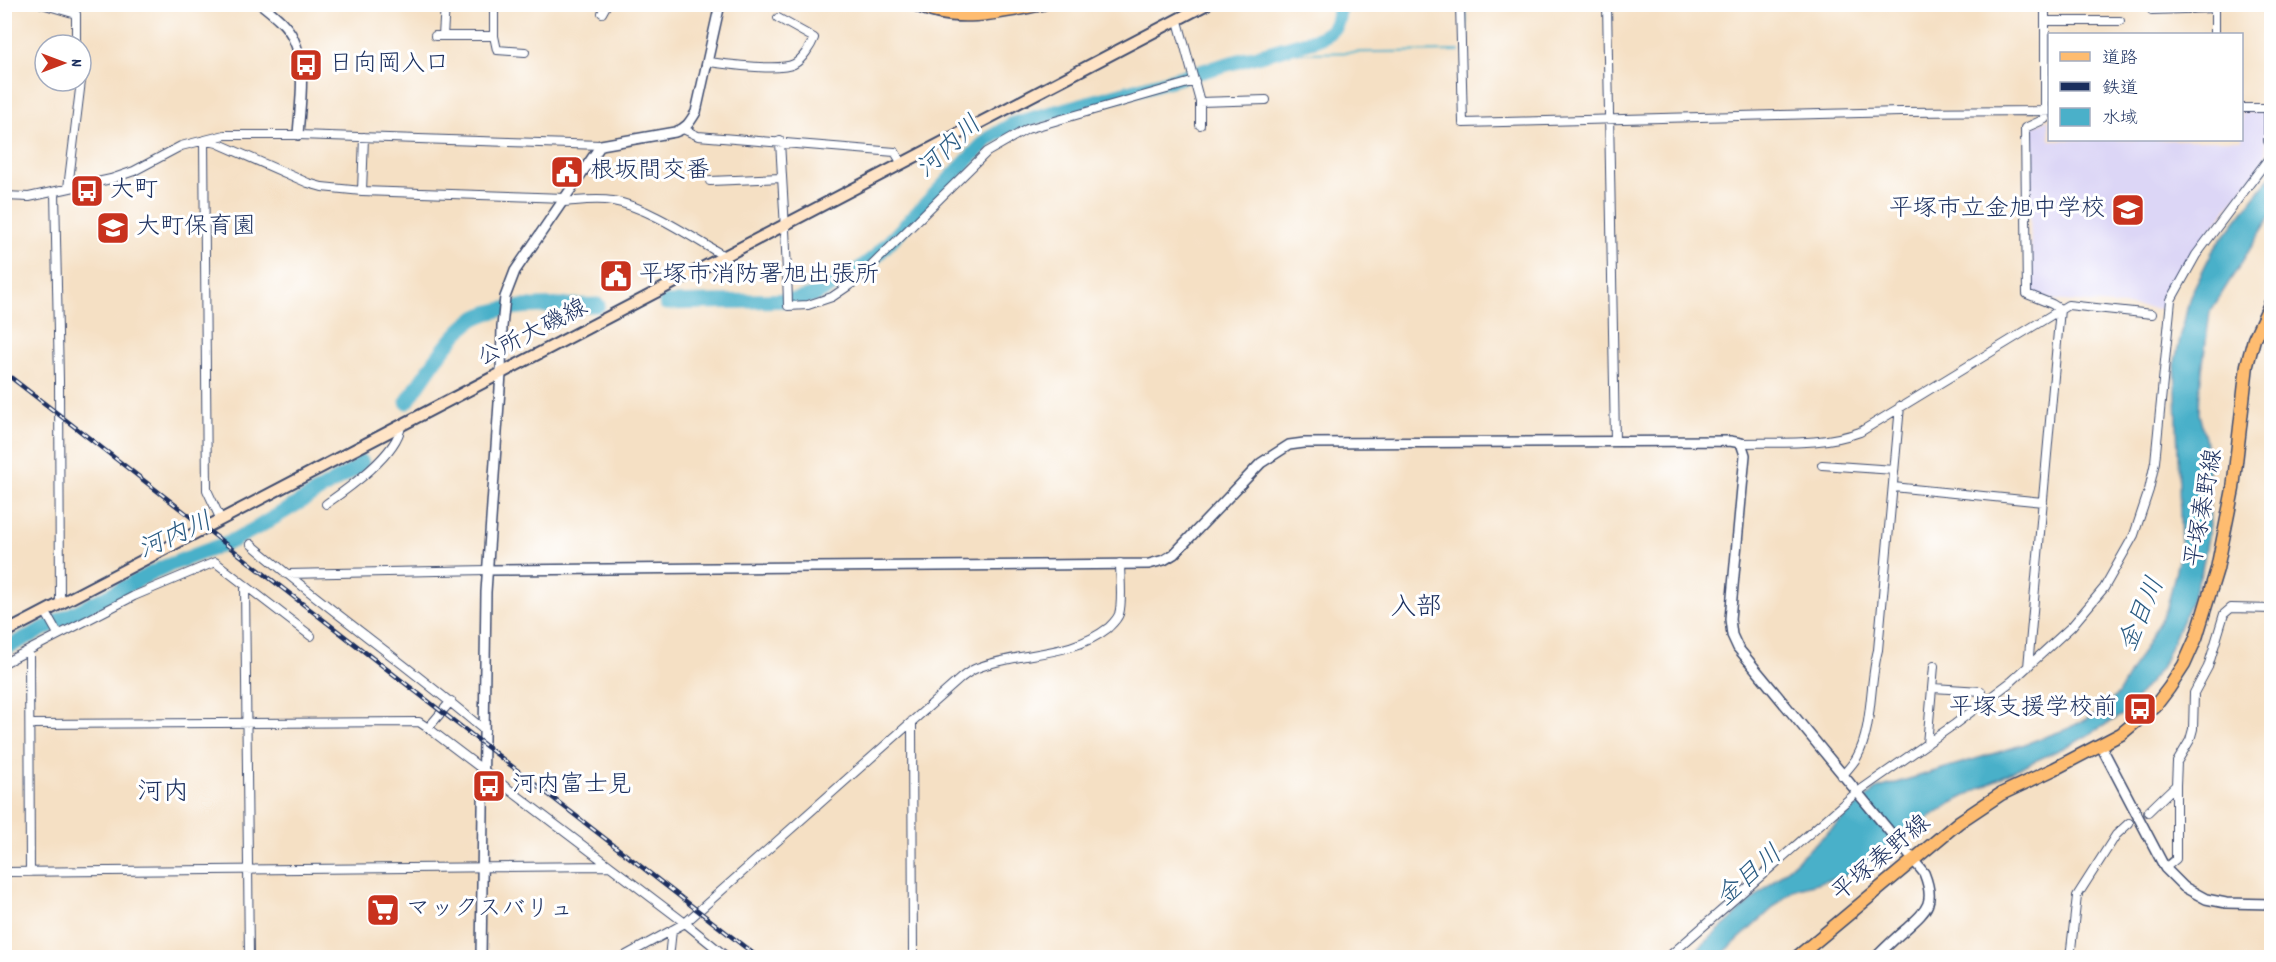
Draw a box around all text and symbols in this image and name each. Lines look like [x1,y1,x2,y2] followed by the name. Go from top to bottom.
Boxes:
[33,33,93,93] north arrow
[2048,33,2243,141] legend
[288,47,324,83] bus stop icon: 日向岡入口
[2102,47,2138,72] text: 道路
[329,48,449,82] place label: 日向岡入口
[64,59,87,67] text: N
[2102,77,2138,102] text: 鉄道
[2102,107,2138,132] text: 水域
[909,108,991,188] water label: 河内川
[549,154,585,190] public building icon: 根坂間交番
[590,155,710,189] place label: 根坂間交番
[69,173,105,209] bus stop icon: 大町
[110,174,158,208] place label: 大町
[2110,192,2146,228] school or university icon: 平塚市立金旭中学校
[1889,193,2105,227] place label: 平塚市立金旭中学校
[95,210,131,246] school or university icon: 大町保育園
[136,211,256,245] place label: 大町保育園
[598,258,634,294] public building icon: 平塚市消防署旭出張所
[639,259,879,293] place label: 平塚市消防署旭出張所
[472,292,594,376] street label: 公所大磯線
[2178,446,2232,570] street label: 平塚秦野線
[133,504,219,570] water label: 河内川
[2111,572,2175,658] water label: 金目川
[1390,590,1442,627] district label: 入部
[2122,691,2158,727] bus stop icon: 平塚支援学校前
[1949,692,2117,726] place label: 平塚支援学校前
[471,768,507,804] bus stop icon: 河内富士見
[512,769,632,803] place label: 河内富士見
[137,775,189,812] district label: 河内
[1825,807,1939,911] street label: 平塚秦野線
[1708,837,1792,917] water label: 金目川
[365,892,401,928] supermarket icon: マックスバリュ
[406,893,574,927] place label: マックスバリュ

